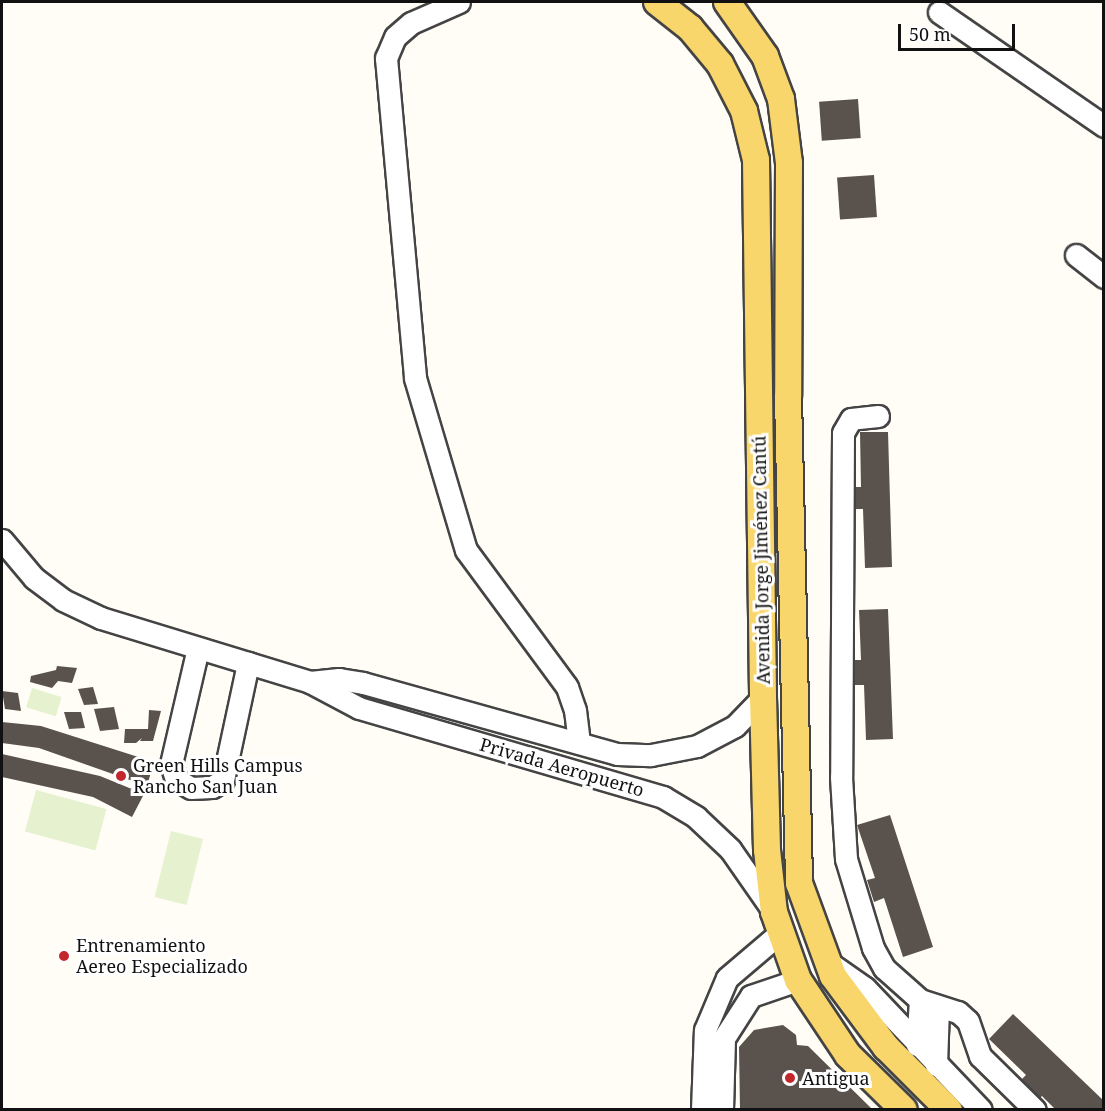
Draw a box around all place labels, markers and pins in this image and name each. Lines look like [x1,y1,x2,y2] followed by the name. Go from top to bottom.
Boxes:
[133,755,303,798] place label: Green Hills Campus Rancho San Juan
[114,769,128,783] marker: Green Hills Campus Rancho San Juan
[76,935,248,978] place label: Entrenamiento Aereo Especializado
[57,949,71,963] marker: Entrenamiento Aereo Especializado
[802,1067,870,1089] place label: Antigua
[783,1071,797,1085] marker: Antigua

